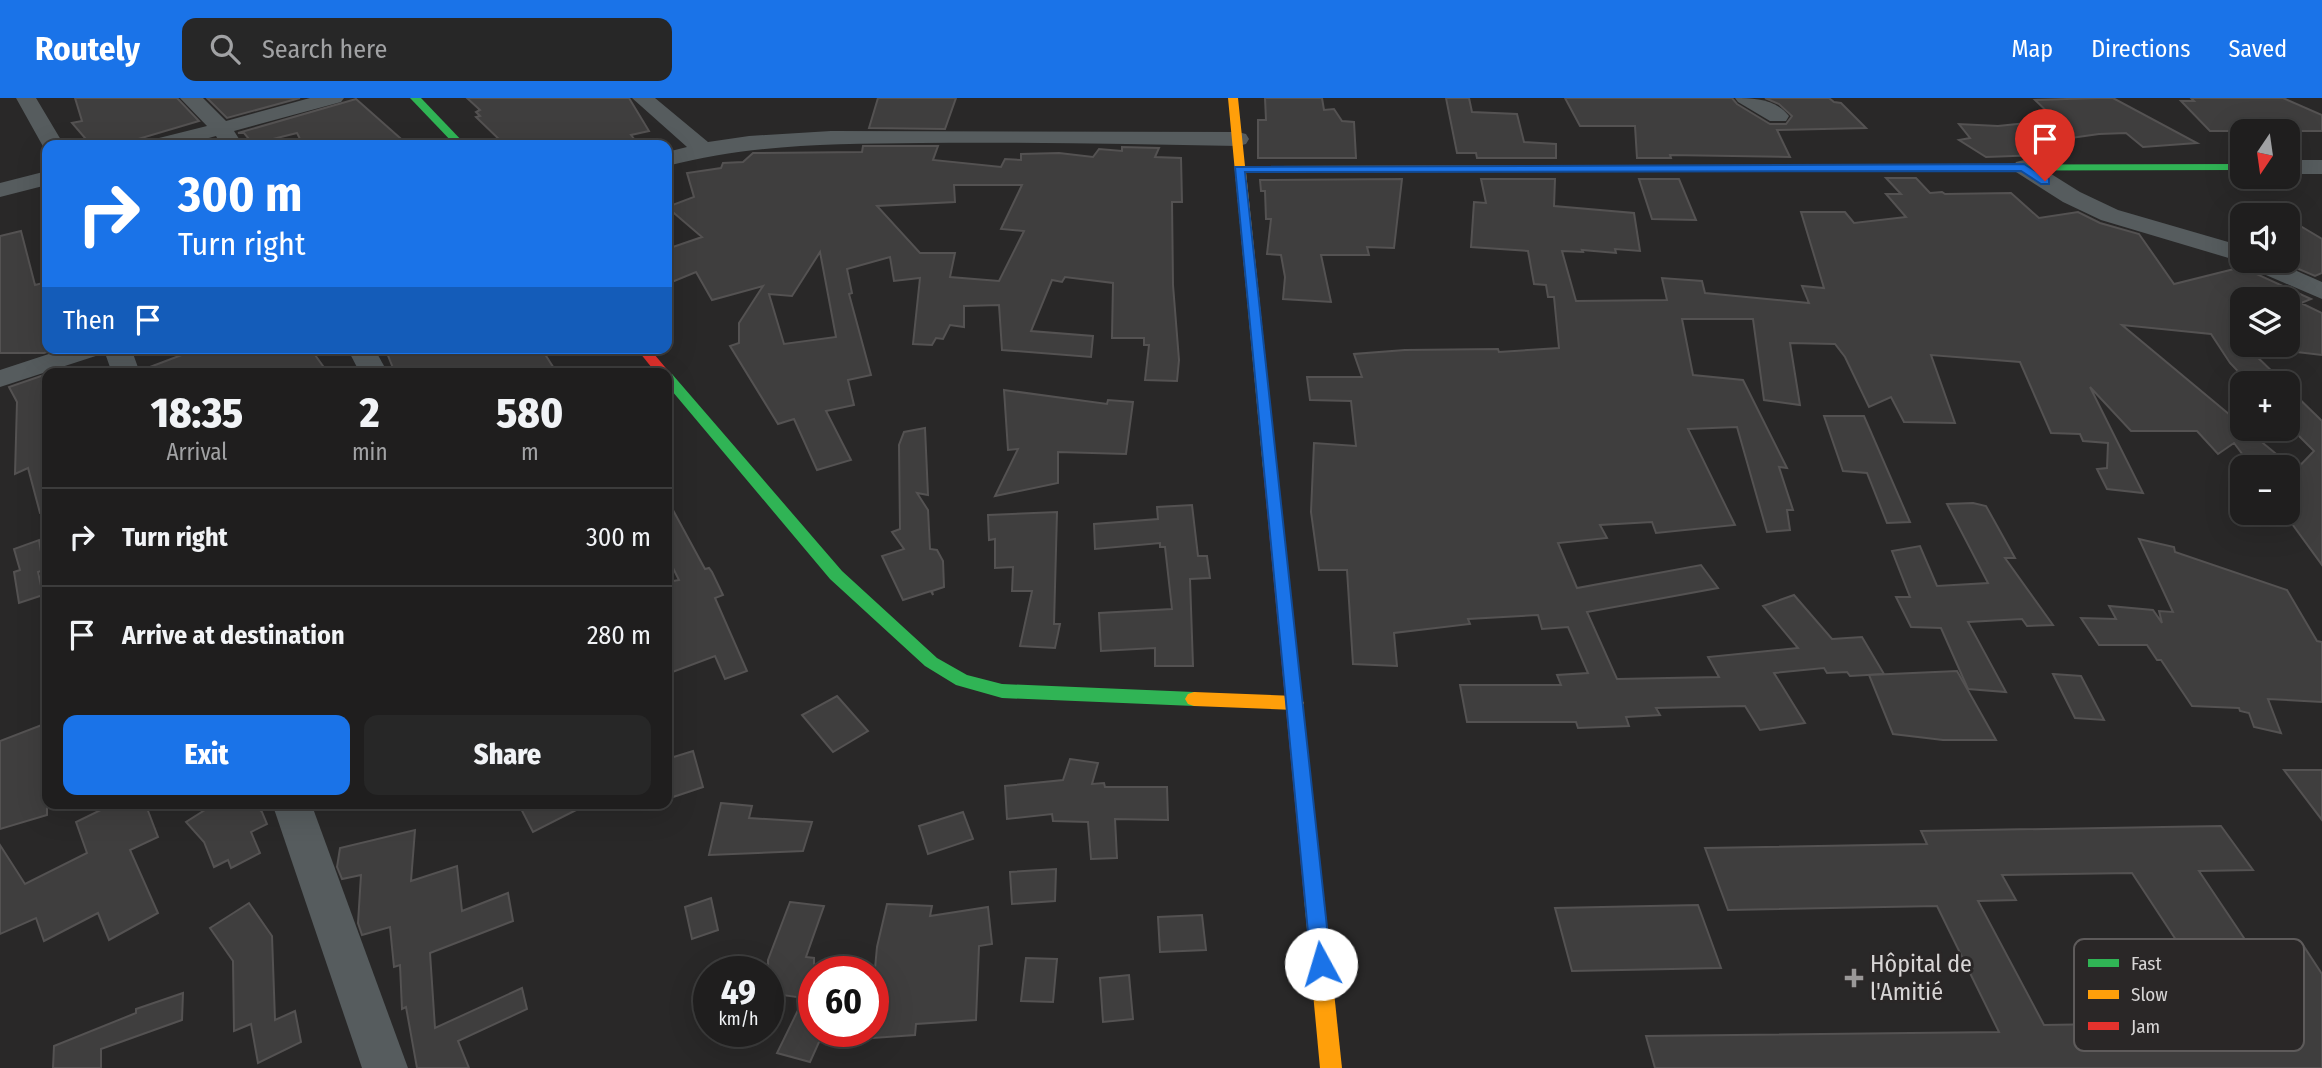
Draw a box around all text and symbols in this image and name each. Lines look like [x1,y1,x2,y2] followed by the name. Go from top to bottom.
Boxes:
[182,18,672,81] search box
[35,29,140,69] text: Routely
[206,30,244,68] icon: search
[262,34,387,65] text: Search here
[2012,35,2053,63] text: Map
[2091,35,2190,63] text: Directions
[2228,35,2287,63] text: Saved
[2015,109,2075,181] pin
[2230,119,2300,189] north arrow
[2230,119,2300,525] map controls
[2026,120,2064,158] icon: arrive
[178,165,302,224] text: 300 m
[63,168,154,259] icon: right
[2230,203,2300,273] button: sound
[178,225,305,263] text: Turn right
[2230,287,2300,357] button: layers
[129,301,167,339] icon: arrive
[63,305,115,336] text: Then
[2230,371,2300,441] button: +
[151,388,243,438] text: 18:35
[360,388,380,438] text: 2
[496,388,563,438] text: 580
[166,438,227,466] text: Arrival
[352,438,388,466] text: min
[521,438,539,466] text: m
[2230,455,2300,525] button: −
[63,518,101,556] icon: right
[122,522,228,553] text: Turn right
[586,522,651,553] text: 300 m
[63,616,101,654] icon: arrive
[122,620,345,651] text: Arrive at destination
[587,620,651,651] text: 280 m
[63,715,350,795] button: Exit
[364,715,651,795] button: Share
[1284,927,1358,1001] position arrow
[2074,939,2304,1051] legend
[1870,950,1972,1006] place label: Hôpital de l'Amitié
[2131,952,2162,975] text: Fast
[798,956,889,1047] speed limit sign: 60
[1844,968,1864,988] marker: Hôpital de l'Amitié
[721,971,756,1013] text: 49
[2131,983,2168,1006] text: Slow
[718,1008,759,1030] text: km/h
[2131,1015,2160,1038] text: Jam

